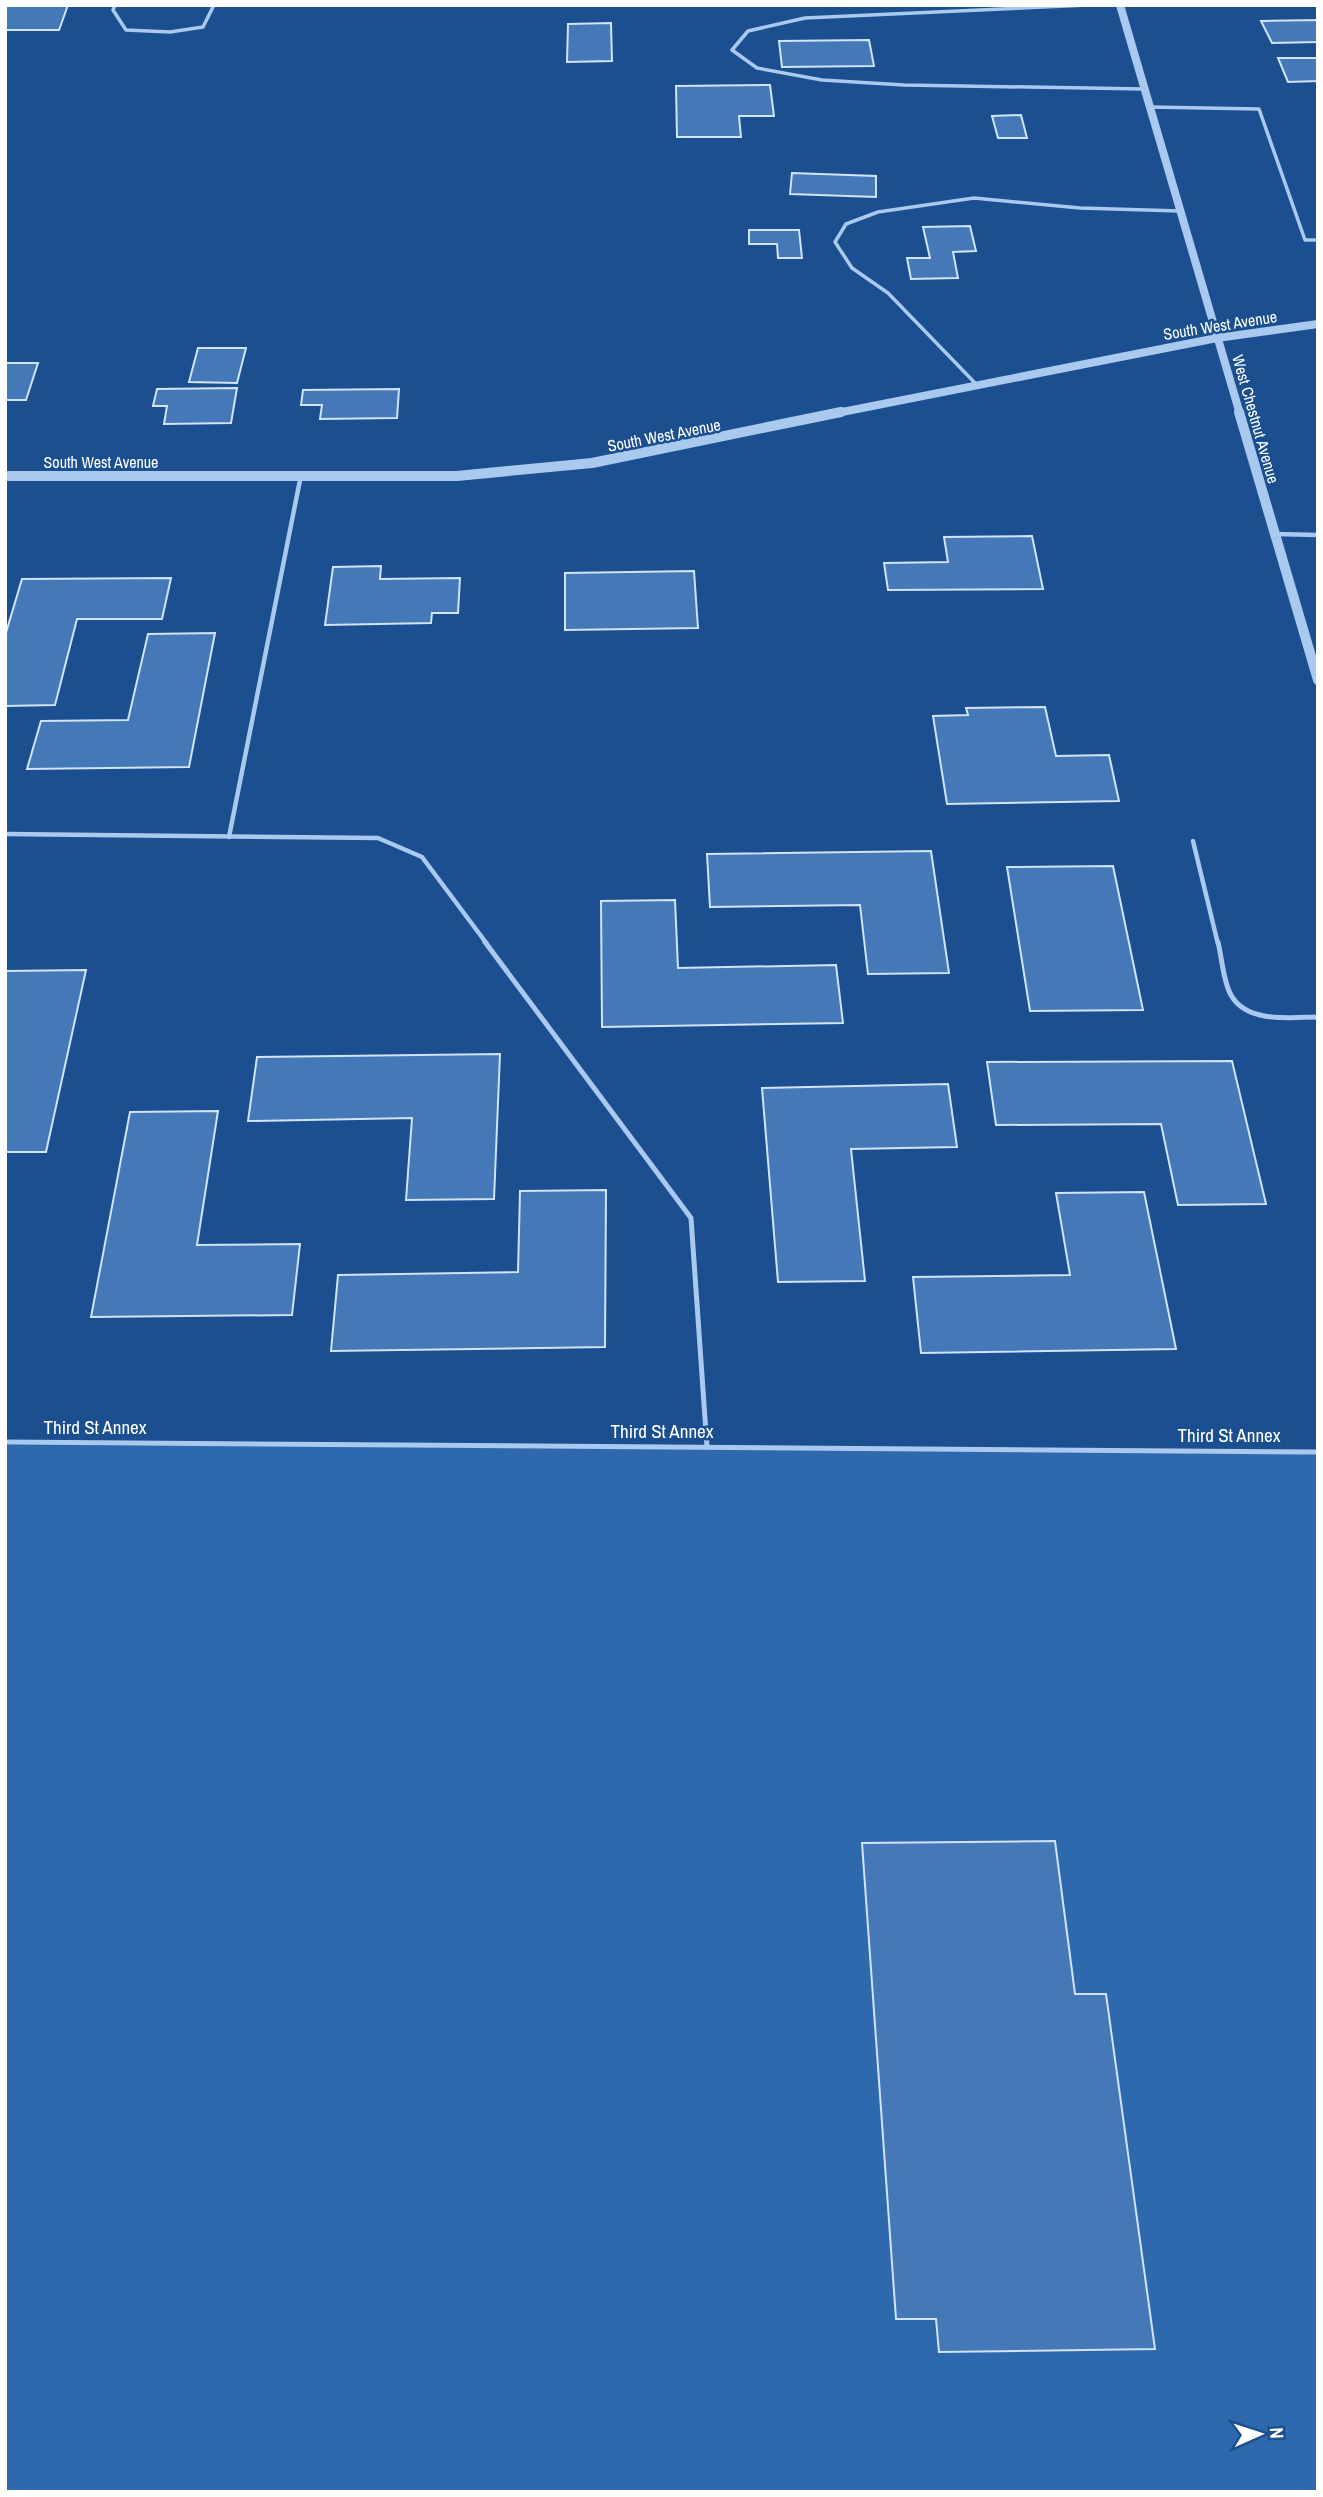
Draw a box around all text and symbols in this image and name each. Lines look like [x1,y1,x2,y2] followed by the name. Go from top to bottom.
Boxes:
[1162,305,1278,345] street label: South West Avenue
[1227,352,1285,486] street label: West Chestnut Avenue
[606,413,722,457] street label: South West Avenue
[44,451,158,473] street label: South West Avenue
[43,1414,147,1440] street label: Third St Annex
[610,1418,714,1444] street label: Third St Annex
[1177,1422,1281,1448] street label: Third St Annex
[1225,2399,1295,2469] north arrow
[1264,2427,1290,2439] text: N

